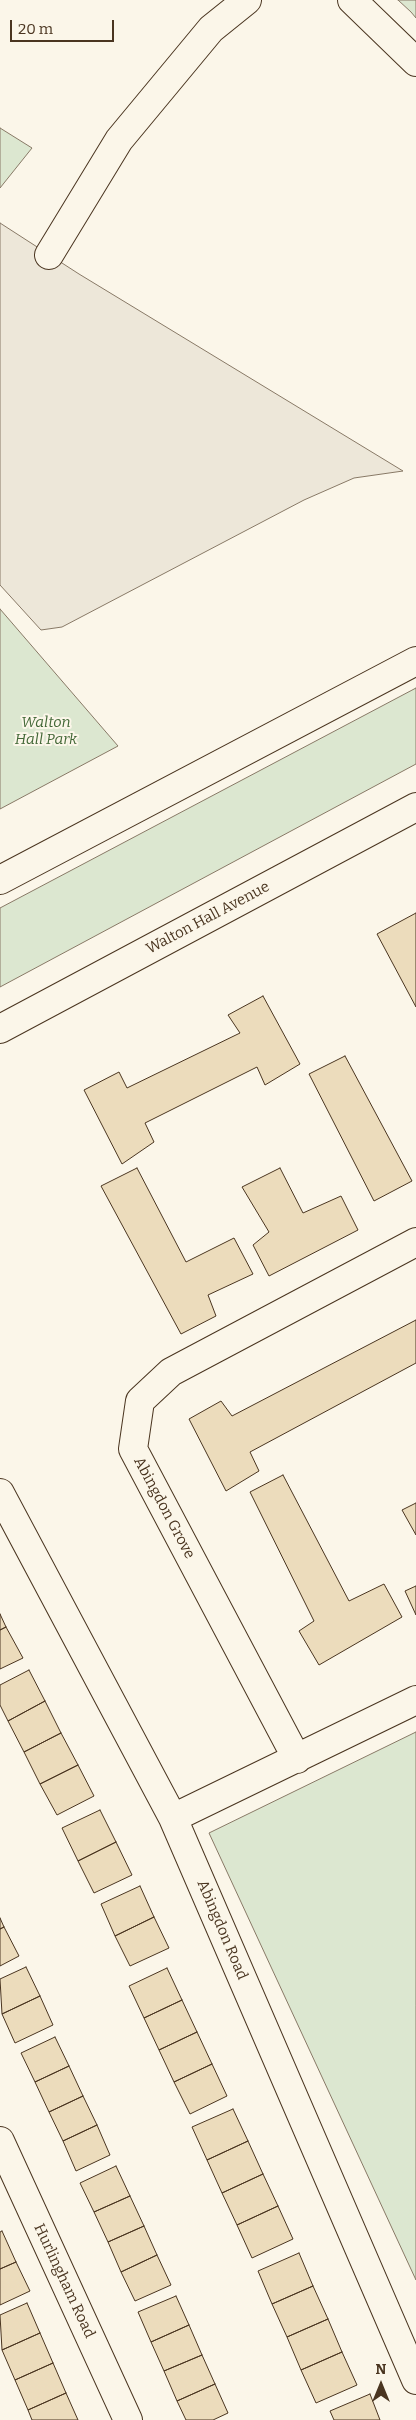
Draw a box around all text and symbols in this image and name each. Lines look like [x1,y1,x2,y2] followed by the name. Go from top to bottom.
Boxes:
[12,10,116,42] scale bar
[18,20,53,38] text: 20 m
[15,714,77,749] park label: Walton Hall Park
[143,878,273,958] street label: Walton Hall Avenue
[130,1454,198,1562] street label: Abingdon Grove
[193,1877,251,1983] street label: Abingdon Road
[30,2221,98,2341] street label: Hurlingham Road
[356,2360,406,2410] north arrow
[376,2361,386,2378] text: N

